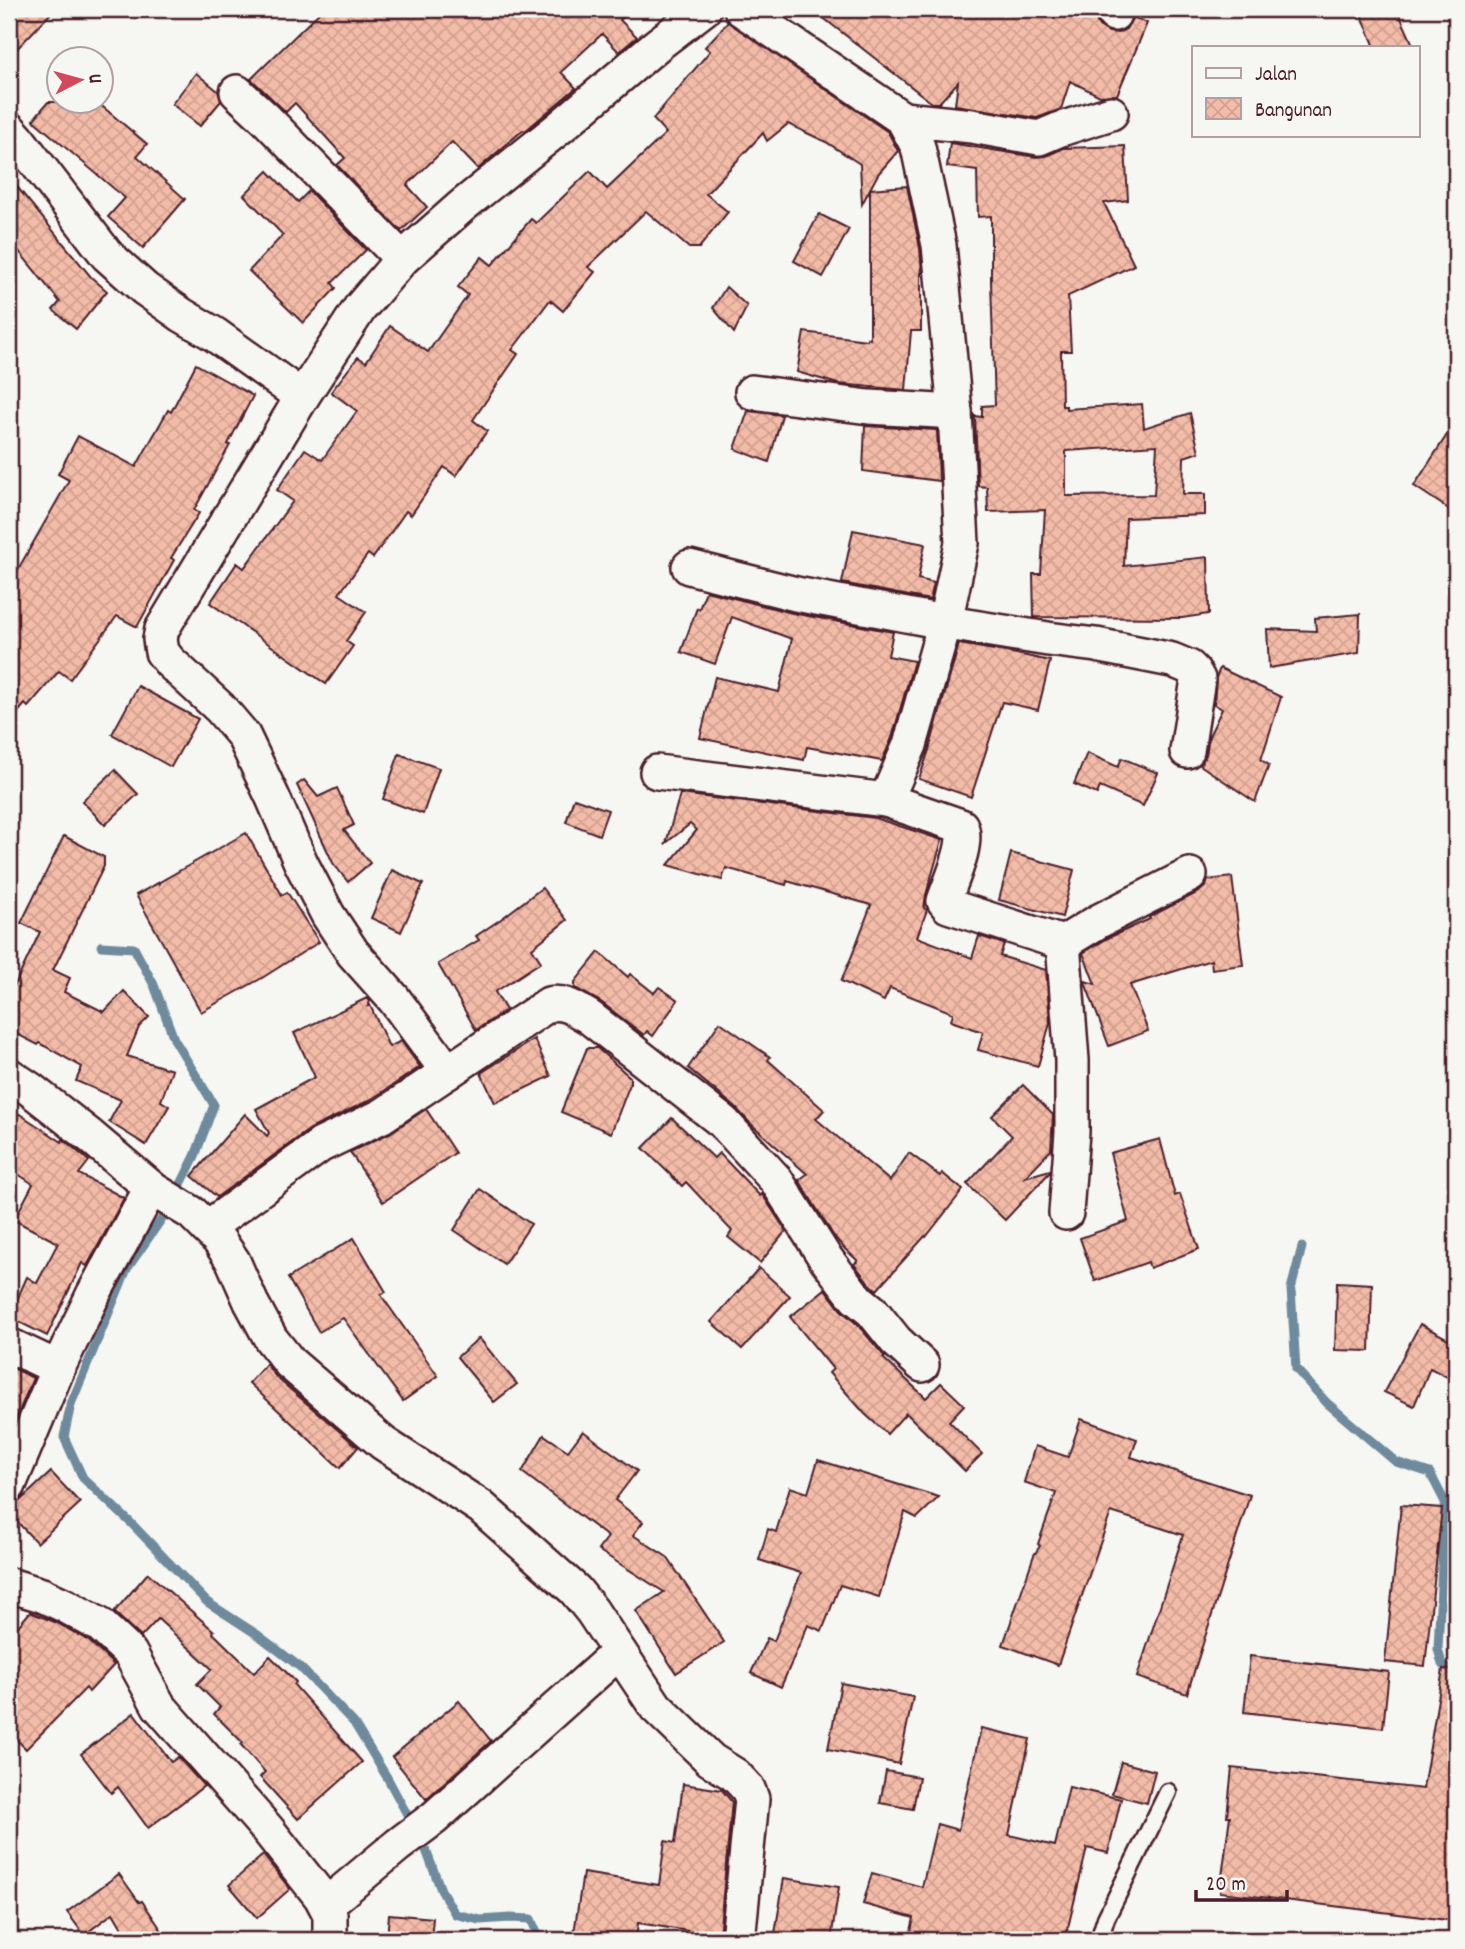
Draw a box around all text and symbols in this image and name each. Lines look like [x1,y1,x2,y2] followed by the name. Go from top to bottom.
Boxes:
[46,46,116,116] north arrow
[1192,46,1420,136] legend
[1255,61,1297,91] text: Jalan
[80,73,107,85] text: U
[1255,97,1332,127] text: Bangunan
[1196,1858,1286,1902] scale bar
[1206,1871,1246,1901] text: 20 m

